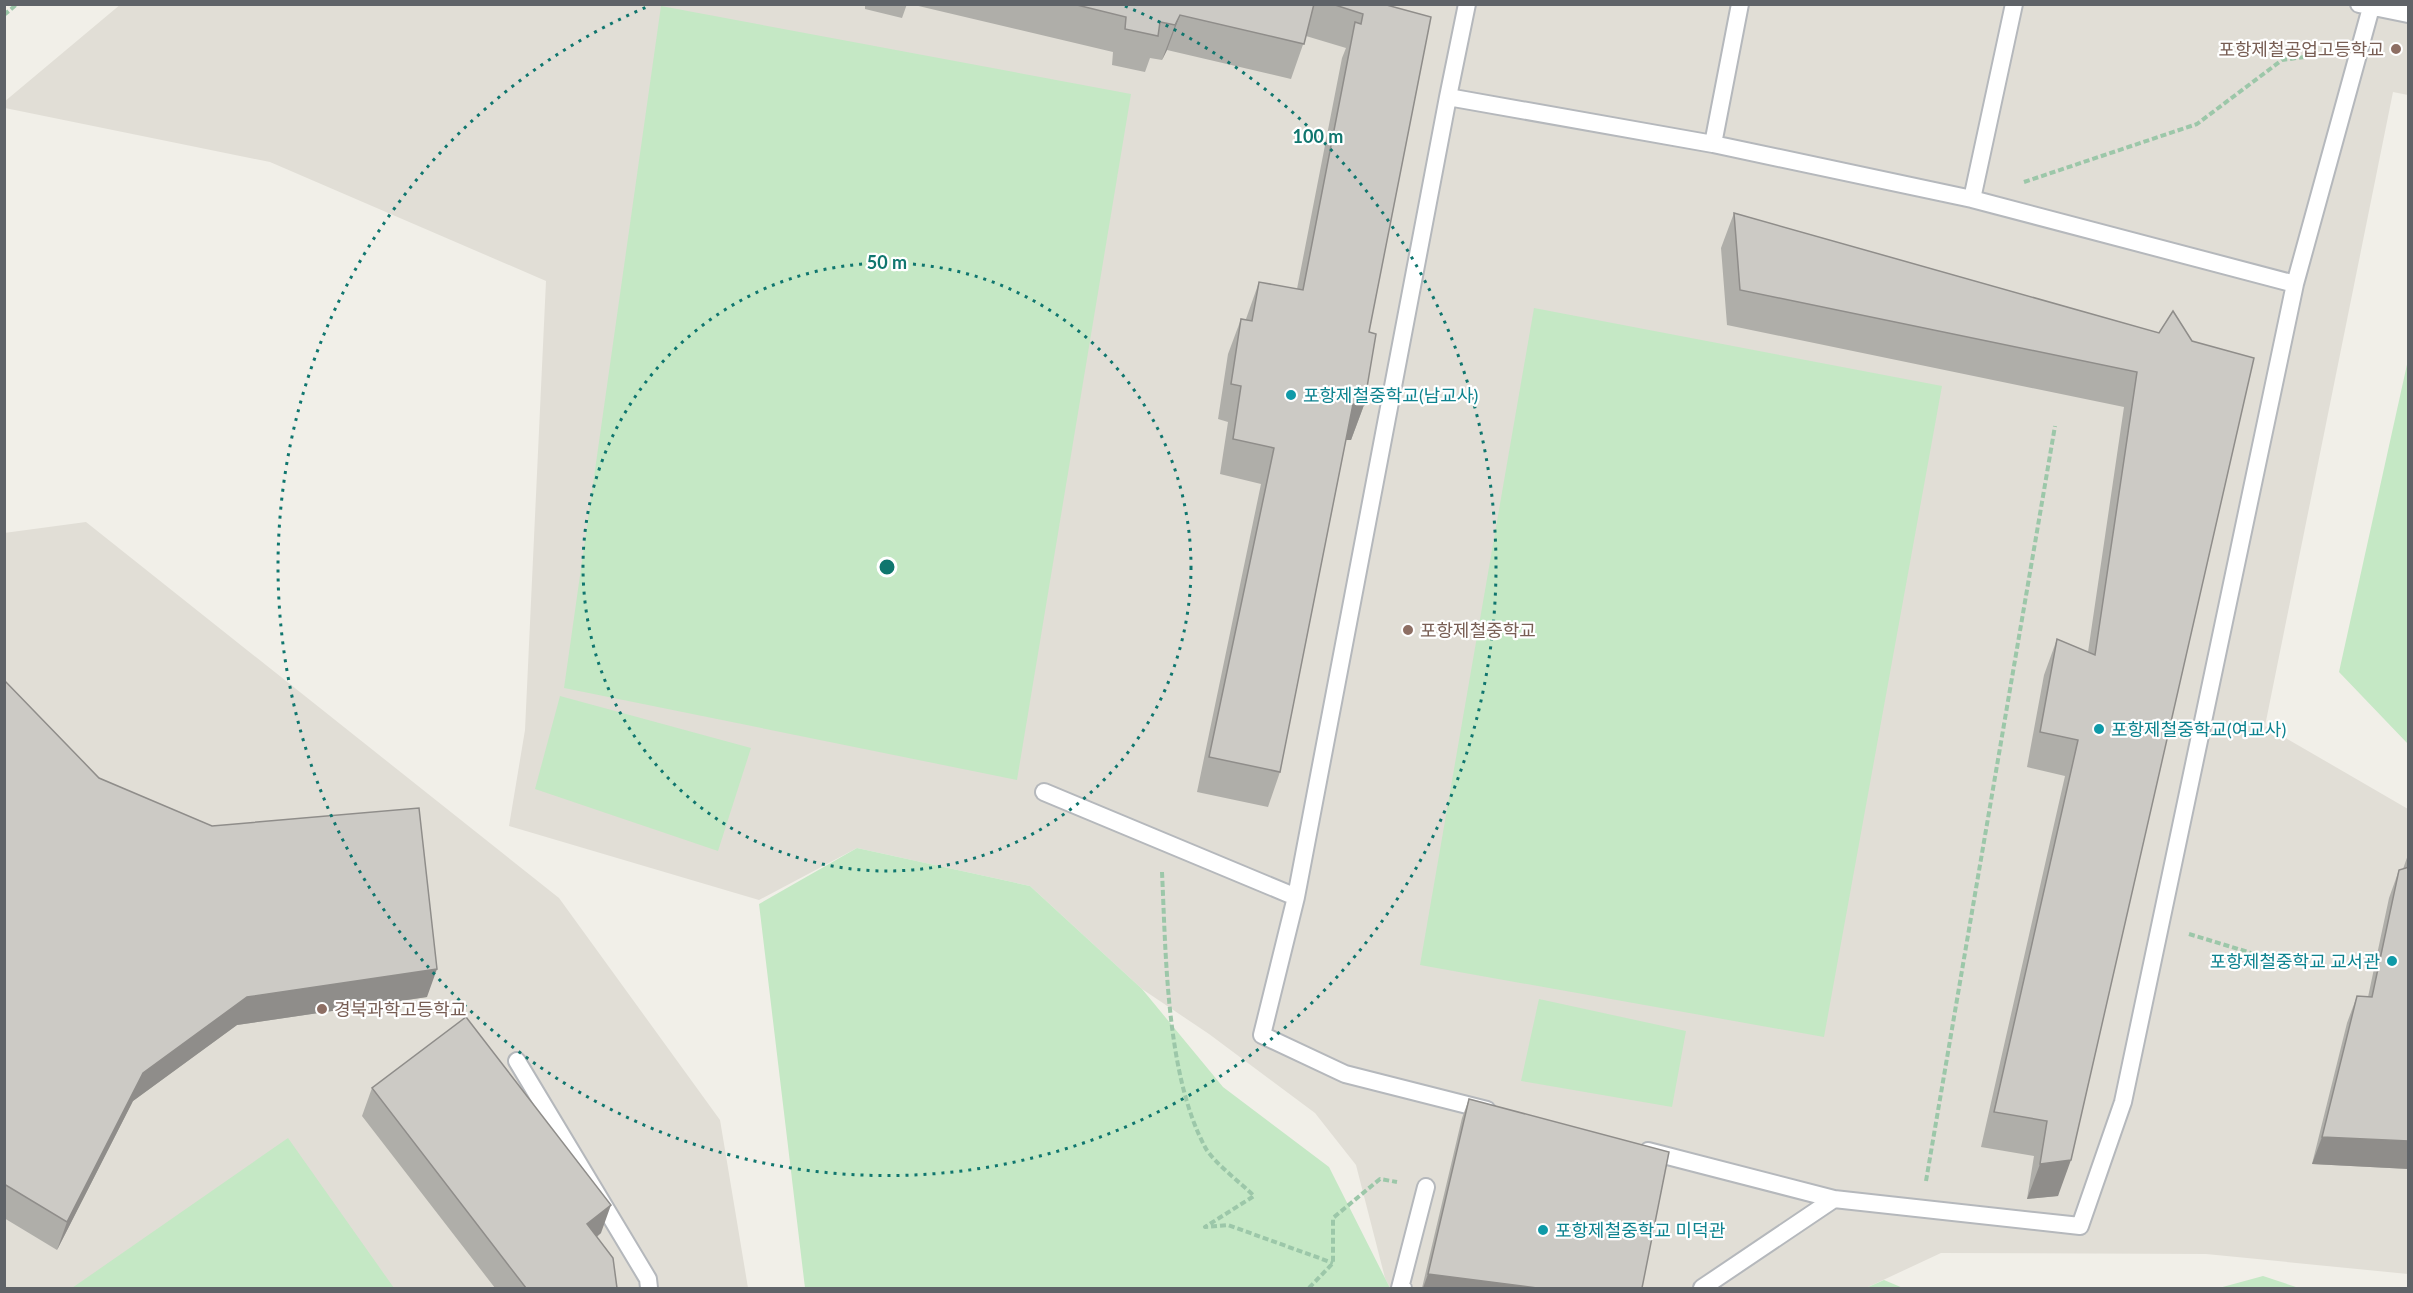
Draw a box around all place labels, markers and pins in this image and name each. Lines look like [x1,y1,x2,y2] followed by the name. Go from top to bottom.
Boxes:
[2218,38,2384,60] place label: 포항제철공업고등학교
[2389,42,2403,56] marker: 포항제철공업고등학교
[1303,384,1478,406] place label: 포항제철중학교(남교사)
[1284,388,1298,402] marker: 포항제철중학교(남교사)
[877,557,897,577] centre of rings
[1420,619,1536,641] place label: 포항제철중학교
[1401,623,1415,637] marker: 포항제철중학교
[2111,718,2286,740] place label: 포항제철중학교(여교사)
[2092,722,2106,736] marker: 포항제철중학교(여교사)
[2210,950,2380,972] place label: 포항제철중학교 교서관
[2385,954,2399,968] marker: 포항제철중학교 교서관
[334,998,466,1020] place label: 경북과학고등학교
[315,1002,329,1016] marker: 경북과학고등학교
[1555,1219,1726,1241] place label: 포항제철중학교 미덕관
[1536,1223,1550,1237] marker: 포항제철중학교 미덕관

